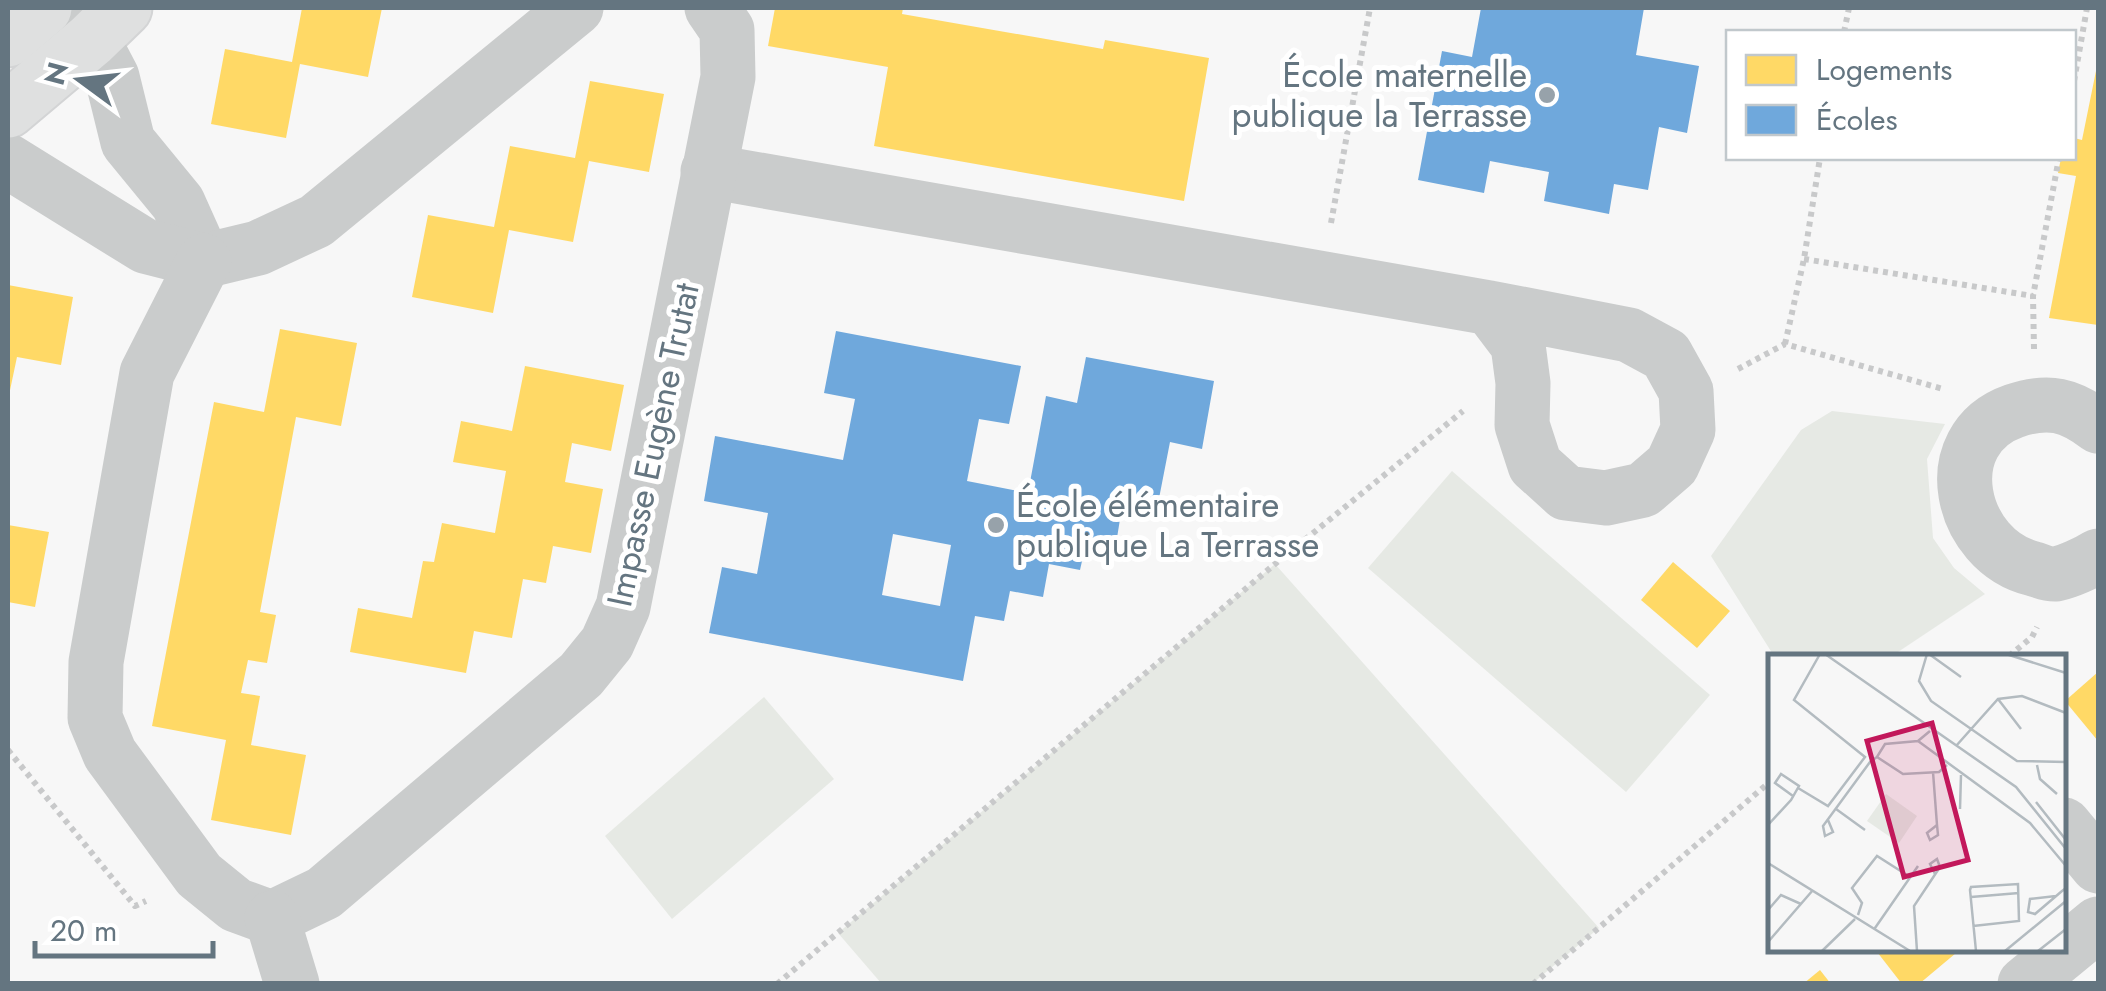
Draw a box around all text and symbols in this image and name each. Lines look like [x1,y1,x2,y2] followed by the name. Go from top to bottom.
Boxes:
[30,30,130,130] north arrow
[1726,30,2076,160] legend
[1816,48,1952,91] text: Logements
[1231,50,1527,140] place label: École maternelle publique la Terrasse
[34,58,79,90] text: N
[1536,84,1558,106] marker: École maternelle publique la Terrasse
[1816,98,1898,141] text: Écoles
[594,278,712,611] street label: Impasse Eugène Trutat
[1016,480,1319,570] place label: École élémentaire publique La Terrasse
[985,514,1007,536] marker: École élémentaire publique La Terrasse
[1768,654,2066,951] inset map
[35,896,212,958] scale bar
[50,909,117,952] text: 20 m

